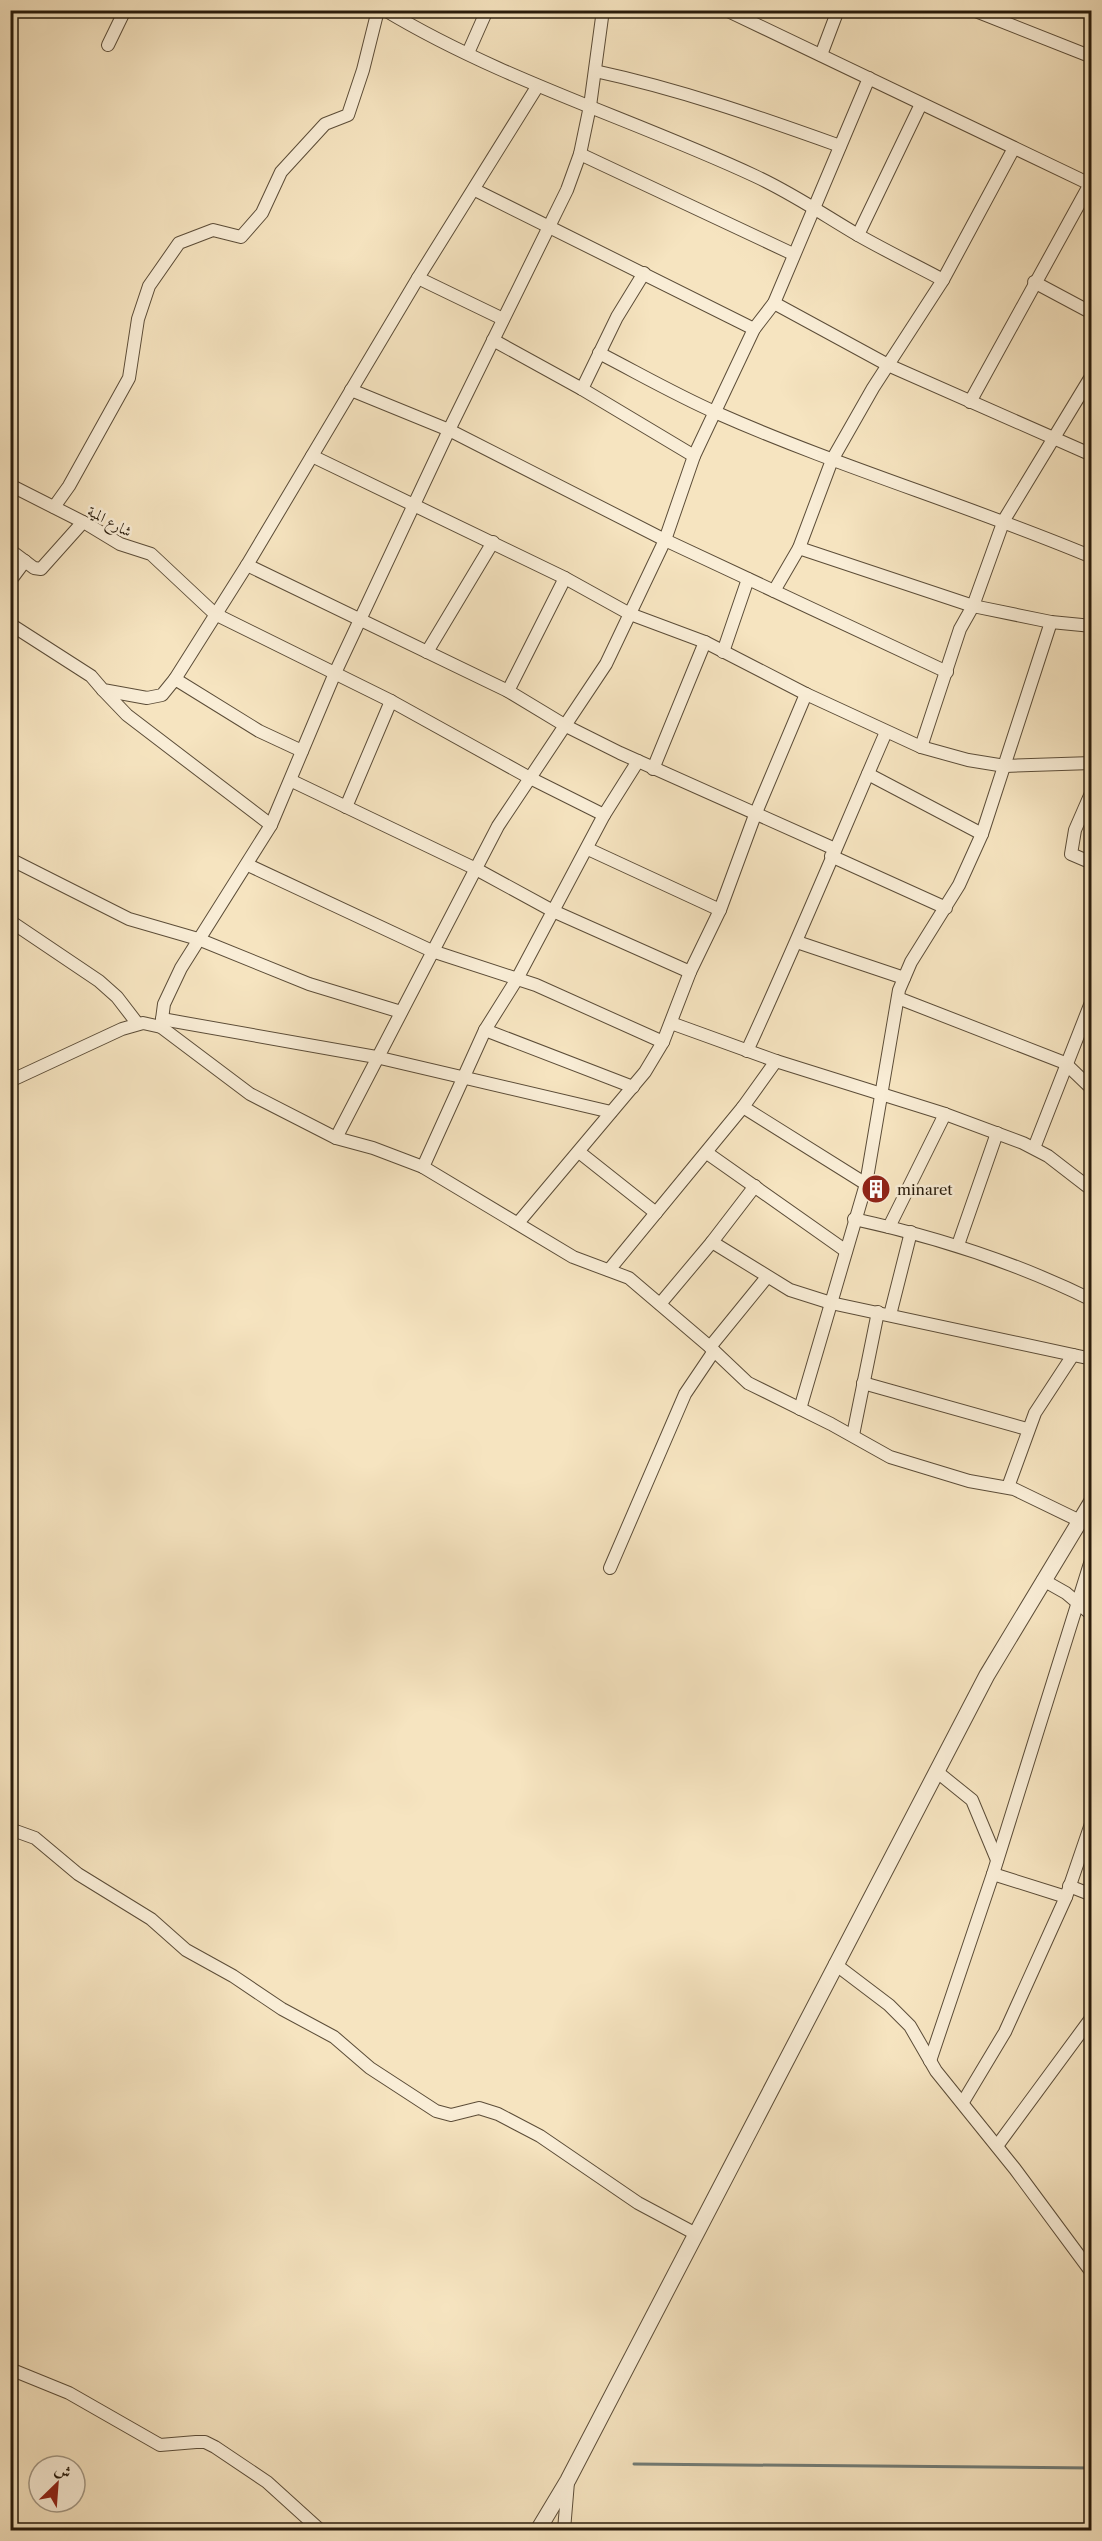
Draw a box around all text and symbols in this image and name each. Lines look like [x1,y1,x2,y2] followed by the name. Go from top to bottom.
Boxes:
[82,501,136,544] street label: شارع المية
[860,1173,892,1205] building icon: minaret
[897,1180,953,1199] place label: minaret
[27,2454,87,2514] north arrow
[52,2458,75,2483] text: ش

